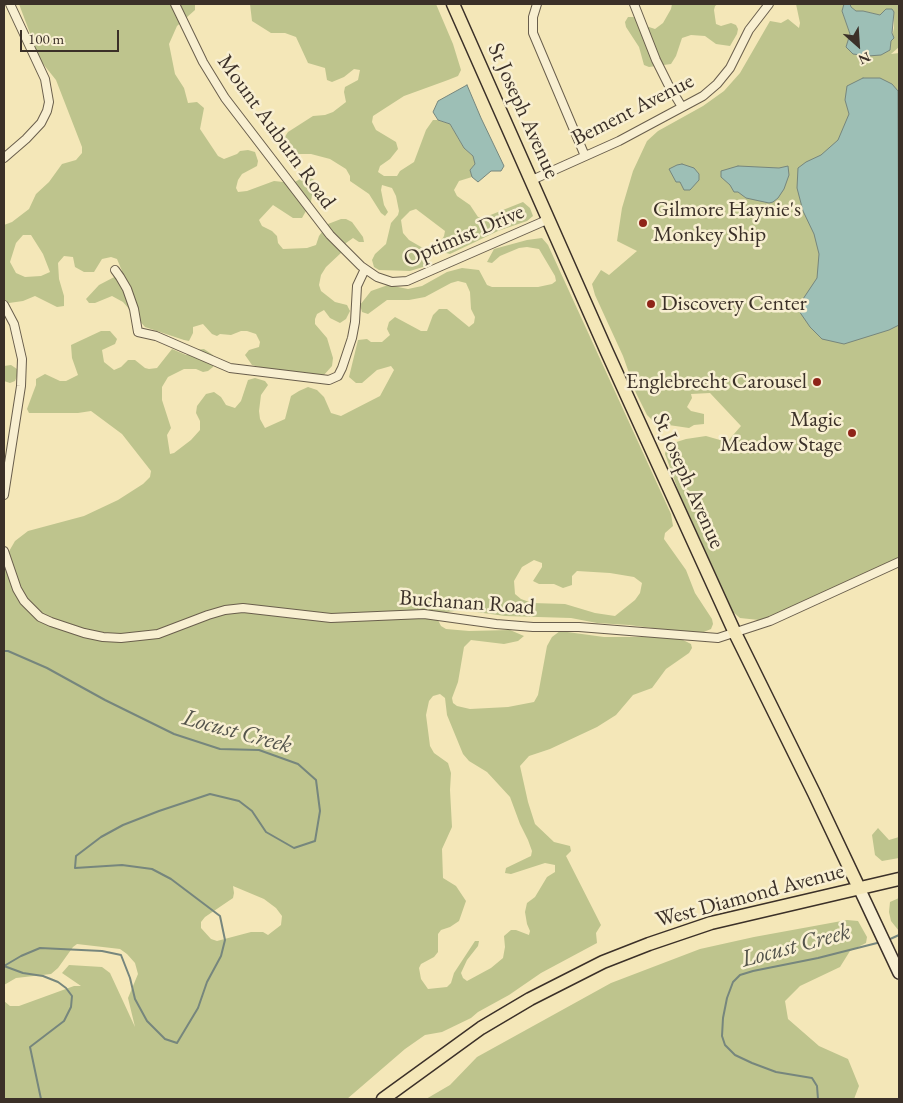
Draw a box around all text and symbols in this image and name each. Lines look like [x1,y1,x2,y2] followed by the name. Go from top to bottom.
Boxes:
[22,20,121,52] scale bar
[833,20,883,70] north arrow
[28,29,64,48] text: 100 m
[481,39,565,183] street label: St Joseph Avenue
[856,48,874,69] text: N
[211,50,341,214] street label: Mount Auburn Road
[568,68,698,152] street label: Bement Avenue
[653,197,801,248] place label: Gilmore Haynie's Monkey Ship
[400,199,528,273] street label: Optimist Drive
[637,217,649,229] marker: Gilmore Haynie's Monkey Ship
[661,291,807,317] place label: Discovery Center
[645,298,657,310] marker: Discovery Center
[626,369,807,395] place label: Englebrecht Carousel
[811,376,823,388] marker: Englebrecht Carousel
[720,407,842,458] place label: Magic Meadow Stage
[646,409,730,553] street label: St Joseph Avenue
[846,427,858,439] marker: Magic Meadow Stage
[398,585,536,621] street label: Buchanan Road
[179,704,295,760] water label: Locust Creek
[653,858,847,934] street label: West Diamond Avenue
[738,918,854,974] water label: Locust Creek

